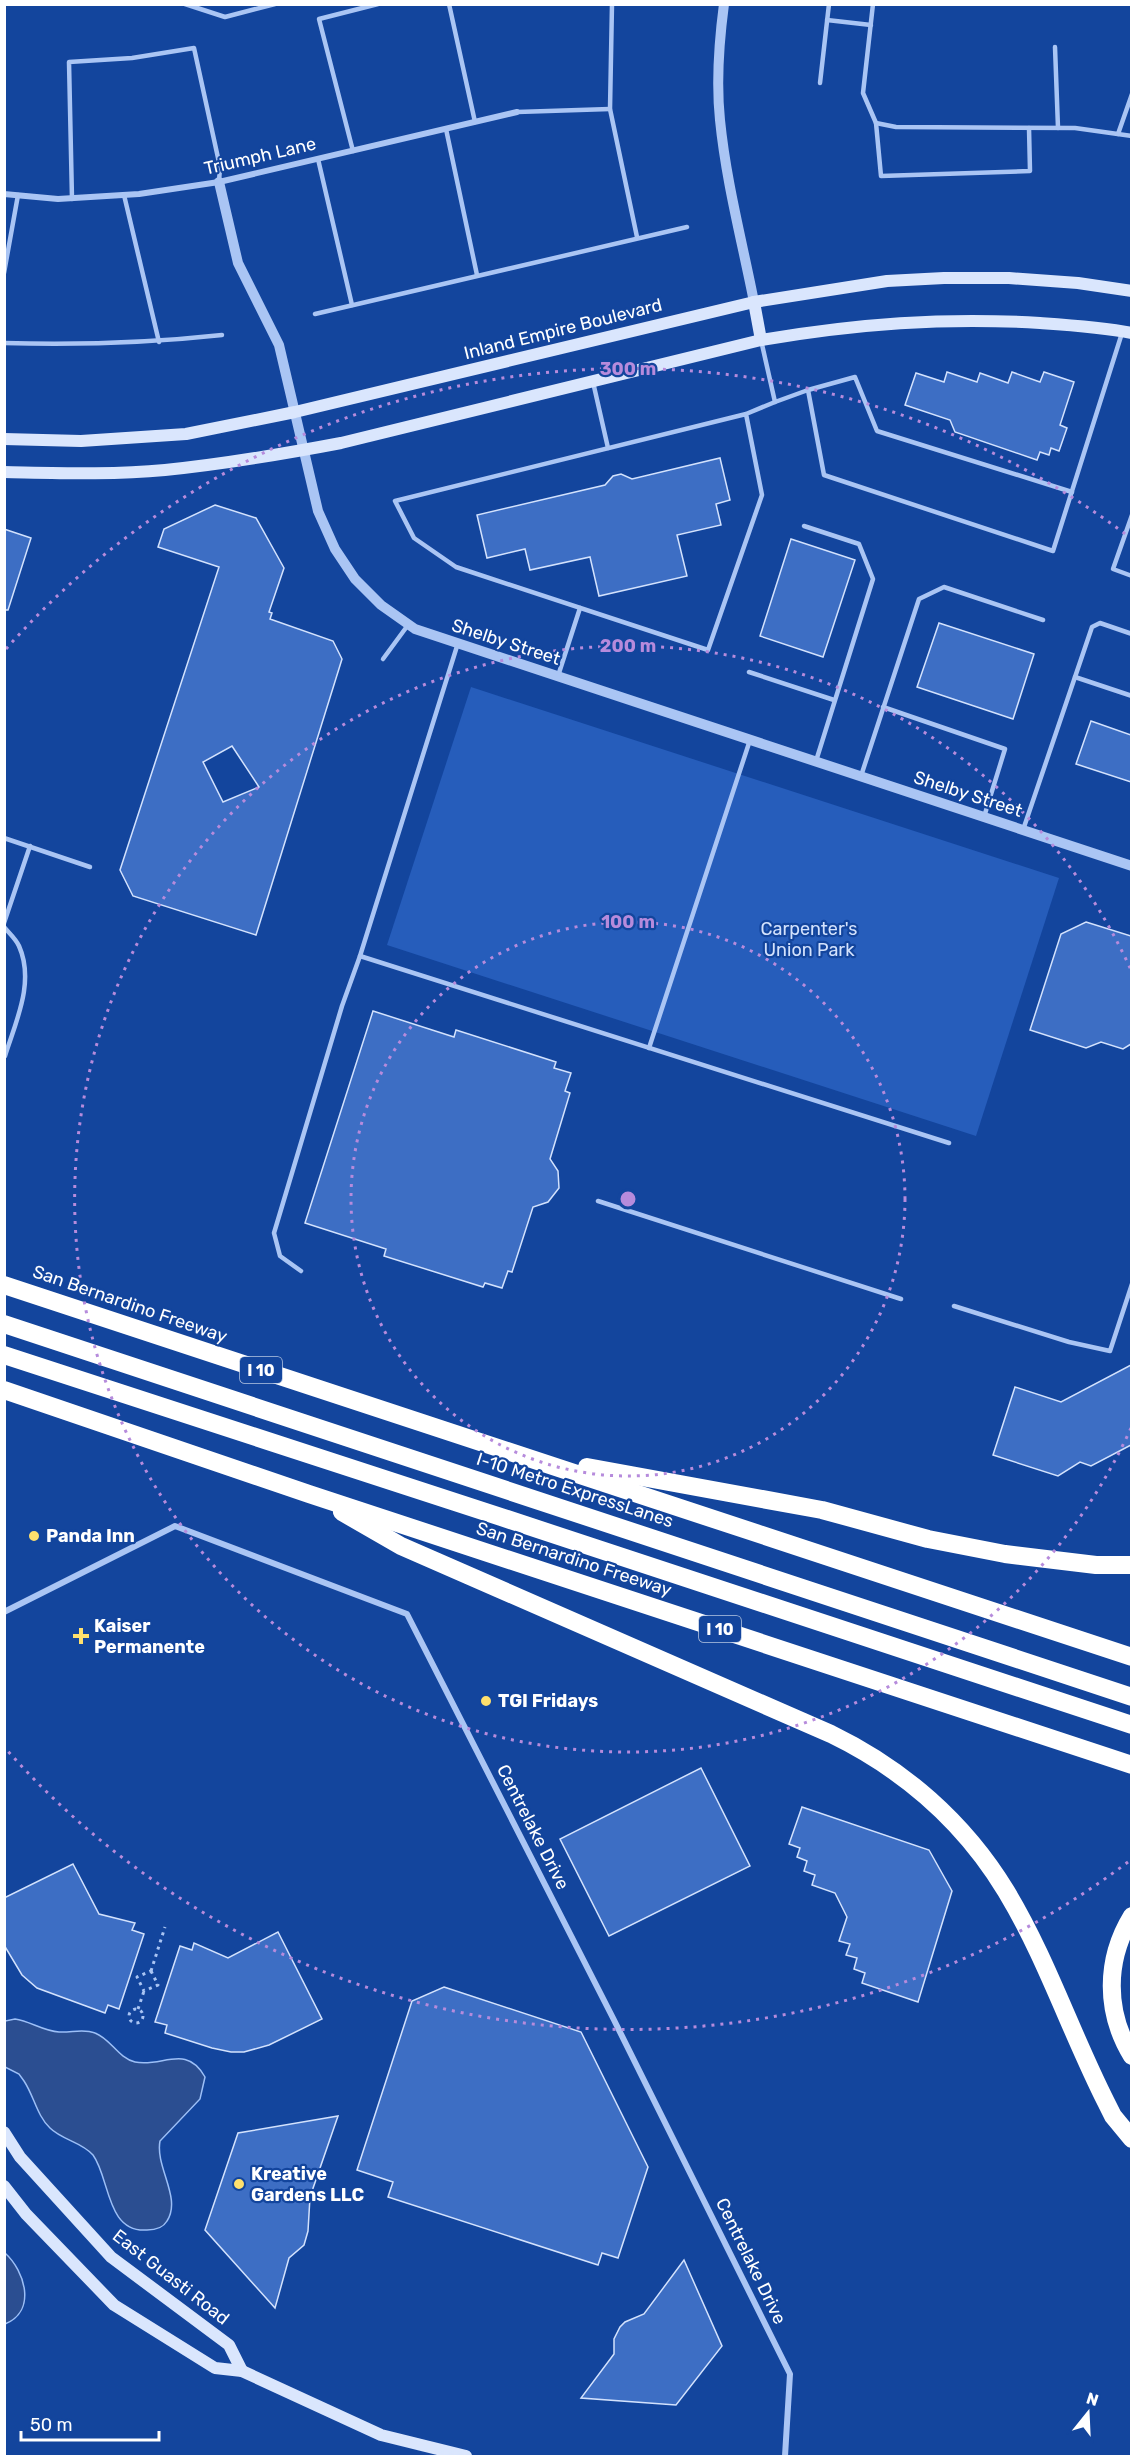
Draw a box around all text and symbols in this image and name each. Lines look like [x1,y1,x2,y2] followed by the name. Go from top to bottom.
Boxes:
[202,132,318,180] street label: Triumph Lane
[462,294,664,364] street label: Inland Empire Boulevard
[600,358,656,380] text: 300 m
[449,614,563,670] street label: Shelby Street
[600,635,656,657] text: 200 m
[911,766,1025,822] street label: Shelby Street
[601,911,655,933] text: 100 m
[760,918,858,961] park label: Carpenter's Union Park
[618,1189,638,1209] centre of rings
[30,1260,230,1348] street label: San Bernardino Freeway
[240,1357,282,1383] road number: I 10
[474,1448,676,1532] street label: I-10 Metro ExpressLanes
[473,1517,675,1601] street label: San Bernardino Freeway
[46,1525,135,1547] place label: Panda Inn
[27,1529,41,1543] marker: Panda Inn
[94,1615,205,1658] place label: Kaiser Permanente
[699,1616,741,1642] road number: I 10
[72,1627,90,1645] marker: Kaiser Permanente
[498,1690,598,1712] place label: TGI Fridays
[479,1694,493,1708] marker: TGI Fridays
[492,1761,574,1893] street label: Centrelake Drive
[251,2163,364,2206] place label: Kreative Gardens LLC
[232,2177,246,2191] marker: Kreative Gardens LLC
[711,2194,791,2328] street label: Centrelake Drive
[108,2225,234,2329] street label: East Guasti Road
[1058,2383,1118,2443] north arrow
[1084,2388,1101,2410] text: N
[21,2404,159,2442] scale bar
[30,2414,73,2436] text: 50 m

